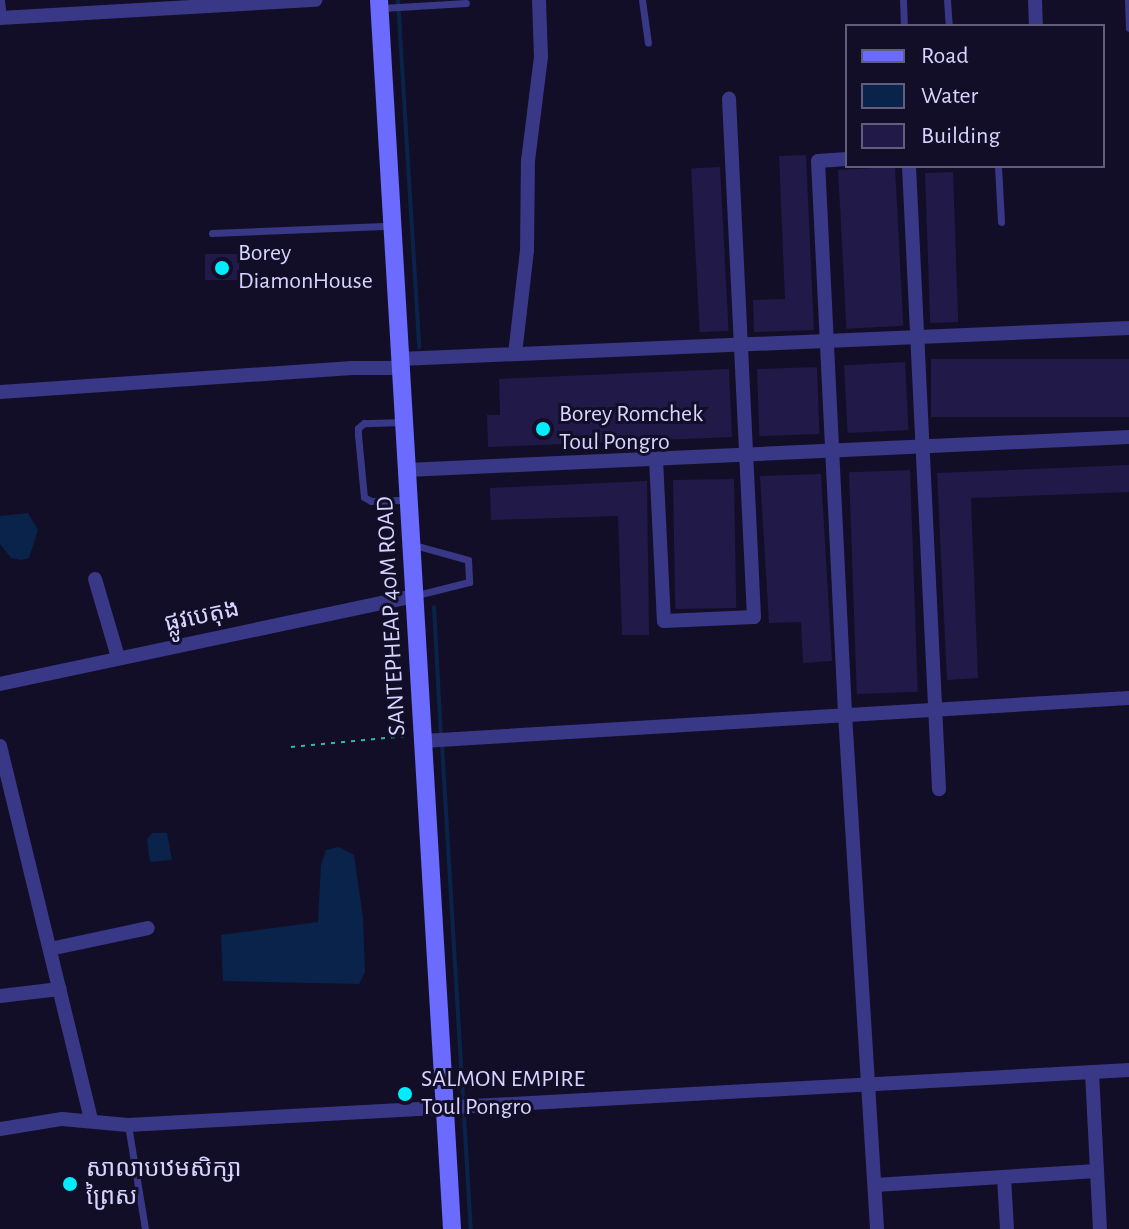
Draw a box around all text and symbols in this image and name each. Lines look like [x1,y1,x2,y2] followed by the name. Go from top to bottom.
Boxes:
[845,24,1105,168] legend
[921,44,969,68] text: Road
[921,84,978,108] text: Water
[921,124,1000,148] text: Building
[238,240,373,296] place label: Borey DiamonHouse
[213,259,231,277] marker: Borey DiamonHouse
[559,401,703,457] place label: Borey Romchek Toul Pongro
[534,420,552,438] marker: Borey Romchek Toul Pongro
[371,495,413,737] street label: SANTEPHEAP 40M ROAD
[162,595,242,639] street label: ផ្លូវបេតុង
[421,1066,585,1122] place label: SALMON EMPIRE Toul Pongro
[396,1085,414,1103] marker: SALMON EMPIRE Toul Pongro
[86,1156,242,1212] place label: សាលាបឋមសិក្សា ព្រៃស
[61,1175,79,1193] marker: សាលាបឋមសិក្សា ព្រៃស

